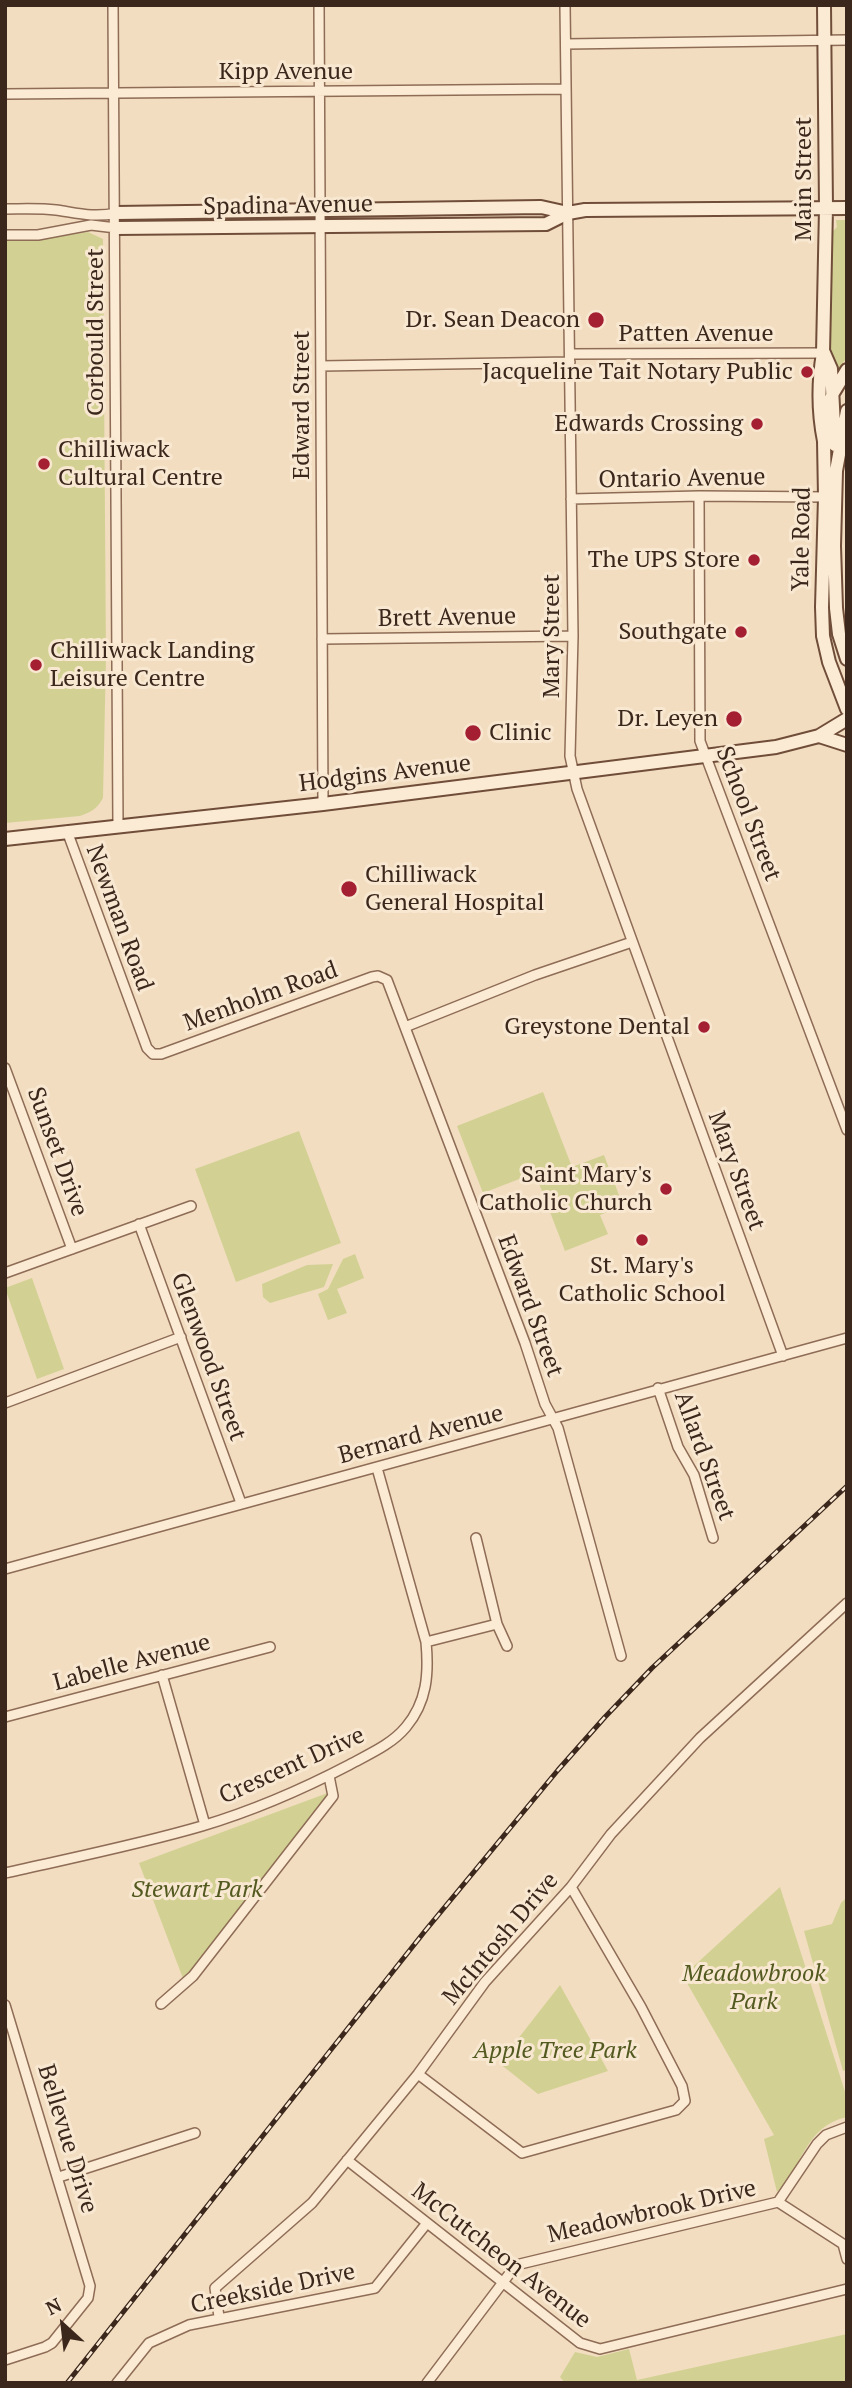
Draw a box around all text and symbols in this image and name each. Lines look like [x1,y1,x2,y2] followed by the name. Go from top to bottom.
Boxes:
[219,58,353,86] street label: Kipp Avenue
[790,117,818,241] street label: Main Street
[203,190,373,222] street label: Spadina Avenue
[82,248,110,416] street label: Corbould Street
[406,306,580,334] place label: Dr. Sean Deacon
[586,310,606,330] marker: Dr. Sean Deacon
[619,320,773,348] street label: Patten Avenue
[288,330,316,480] street label: Edward Street
[482,358,793,386] place label: Jacqueline Tait Notary Public
[799,364,815,380] marker: Jacqueline Tait Notary Public
[555,410,743,438] place label: Edwards Crossing
[749,416,765,432] marker: Edwards Crossing
[58,436,223,492] place label: Chilliwack Cultural Centre
[36,456,52,472] marker: Chilliwack Cultural Centre
[598,463,766,495] street label: Ontario Avenue
[787,487,817,591] street label: Yale Road
[588,546,740,574] place label: The UPS Store
[746,552,762,568] marker: The UPS Store
[538,574,566,698] street label: Mary Street
[378,602,516,634] street label: Brett Avenue
[618,618,727,646] place label: Southgate
[733,624,749,640] marker: Southgate
[50,637,254,693] place label: Chilliwack Landing Leisure Centre
[28,657,44,673] marker: Chilliwack Landing Leisure Centre
[617,705,718,733] place label: Dr. Leyen
[724,709,744,729] marker: Dr. Leyen
[489,719,552,747] place label: Clinic
[463,723,483,743] marker: Clinic
[709,743,787,885] street label: School Street
[297,749,473,799] street label: Hodgins Avenue
[79,841,159,995] street label: Newman Road
[365,861,544,917] place label: Chilliwack General Hospital
[339,879,359,899] marker: Chilliwack General Hospital
[180,956,342,1038] street label: Menholm Road
[504,1013,690,1041] place label: Greystone Dental
[696,1019,712,1035] marker: Greystone Dental
[20,1083,94,1221] street label: Sunset Drive
[701,1108,771,1234] street label: Mary Street
[479,1161,652,1217] place label: Saint Mary's Catholic Church
[658,1181,674,1197] marker: Saint Mary's Catholic Church
[491,1231,569,1381] street label: Edward Street
[634,1232,650,1248] marker: St. Mary's Catholic School
[558,1252,726,1308] place label: St. Mary's Catholic School
[164,1269,252,1445] street label: Glenwood Street
[667,1387,741,1525] street label: Allard Street
[335,1399,507,1471] street label: Bernard Avenue
[50,1628,214,1698] street label: Labelle Avenue
[215,1721,369,1811] street label: Crescent Drive
[437,1867,565,2011] street label: McIntosh Drive
[131,1876,263,1904] park label: Stewart Park
[682,1960,826,2016] park label: Meadowbrook Park
[473,2037,637,2065] park label: Apple Tree Park
[31,2061,103,2217] street label: Bellevue Drive
[545,2174,759,2250] street label: Meadowbrook Drive
[406,2177,596,2335] street label: McCutcheon Avenue
[188,2258,358,2320] street label: Creekside Drive
[28,2290,98,2360] north arrow
[41,2291,65,2320] text: N

